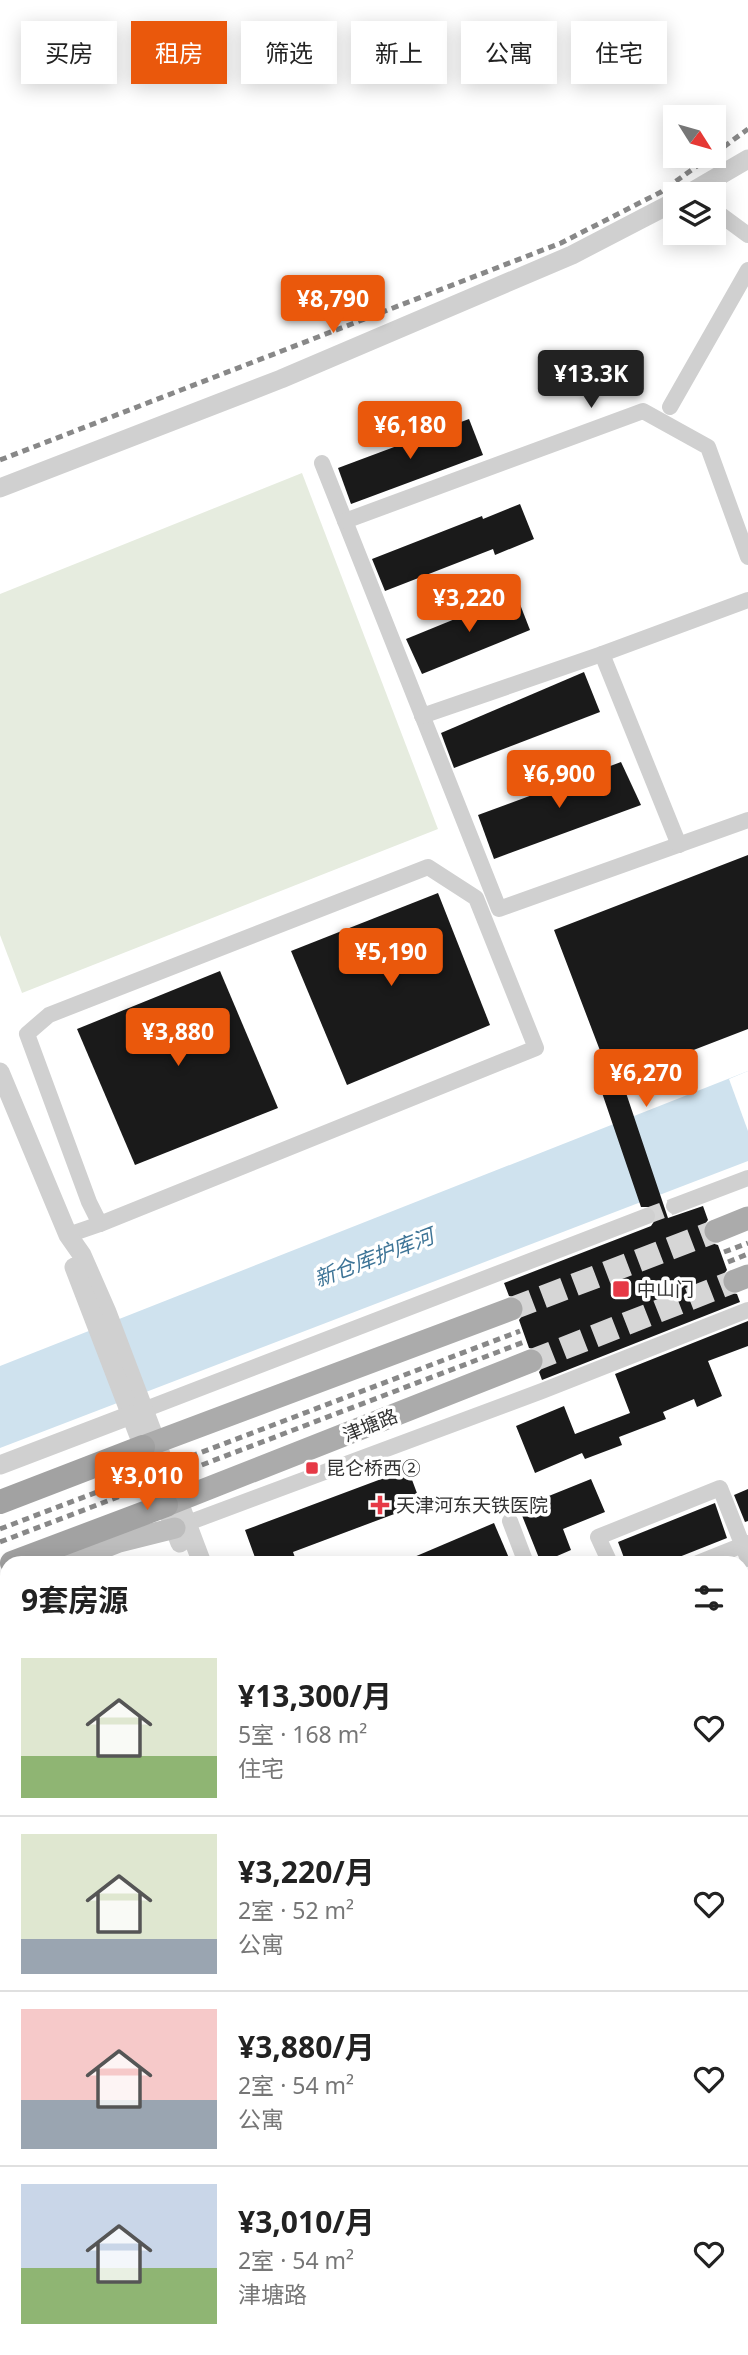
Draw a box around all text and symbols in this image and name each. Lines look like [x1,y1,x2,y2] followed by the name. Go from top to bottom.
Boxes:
[21,21,117,84] chip: 买房
[131,21,227,84] chip: 租房
[241,21,337,84] chip: 筛选
[351,21,447,84] chip: 新上
[461,21,557,84] chip: 公寓
[571,21,667,84] chip: 住宅
[663,105,726,168] north arrow
[663,105,726,245] map controls
[663,182,726,245] button: layers
[276,276,390,335] pin: ¥8,790
[297,282,369,314] text: ¥8,790
[534,350,648,410] pin: ¥13.3K
[554,357,628,389] text: ¥13.3K
[353,402,467,461] pin: ¥6,180
[374,408,446,440] text: ¥6,180
[412,574,526,634] pin: ¥3,220
[433,581,505,613] text: ¥3,220
[502,750,616,810] pin: ¥6,900
[523,757,595,789] text: ¥6,900
[334,928,448,988] pin: ¥5,190
[355,935,427,967] text: ¥5,190
[121,1009,235,1068] pin: ¥3,880
[142,1015,214,1047] text: ¥3,880
[589,1050,703,1109] pin: ¥6,270
[610,1056,682,1088] text: ¥6,270
[310,1220,441,1293] water label: 新仓库护库河
[637,1276,694,1302] place label: 中山门
[611,1279,631,1299] marker: 中山门
[339,1402,401,1448] street label: 津塘路
[90,1452,204,1512] pin: ¥3,010
[326,1455,421,1481] place label: 昆仑桥西②
[111,1459,183,1491] text: ¥3,010
[304,1460,320,1476] marker: 昆仑桥西②
[396,1492,548,1518] place label: 天津河东天铁医院
[370,1495,390,1515] marker: 天津河东天铁医院
[21,1579,128,1620] text: 9套房源
[690,1579,728,1617] icon: filters
[238,1675,392,1716] text: ¥13,300/月
[77,1686,161,1770] icon: home
[690,1709,728,1747] icon: heart
[238,1718,367,1750] text: 5室 · 168 m²
[238,1752,284,1784] text: 住宅
[238,1851,375,1892] text: ¥3,220/月
[77,1862,161,1946] icon: home
[690,1885,728,1923] icon: heart
[238,1894,354,1926] text: 2室 · 52 m²
[238,1928,284,1960] text: 公寓
[238,2026,375,2067] text: ¥3,880/月
[77,2037,161,2121] icon: home
[690,2060,728,2098] icon: heart
[238,2069,354,2101] text: 2室 · 54 m²
[238,2103,284,2135] text: 公寓
[238,2201,375,2242] text: ¥3,010/月
[77,2212,161,2296] icon: home
[690,2235,728,2273] icon: heart
[238,2244,354,2276] text: 2室 · 54 m²
[238,2278,307,2310] text: 津塘路

